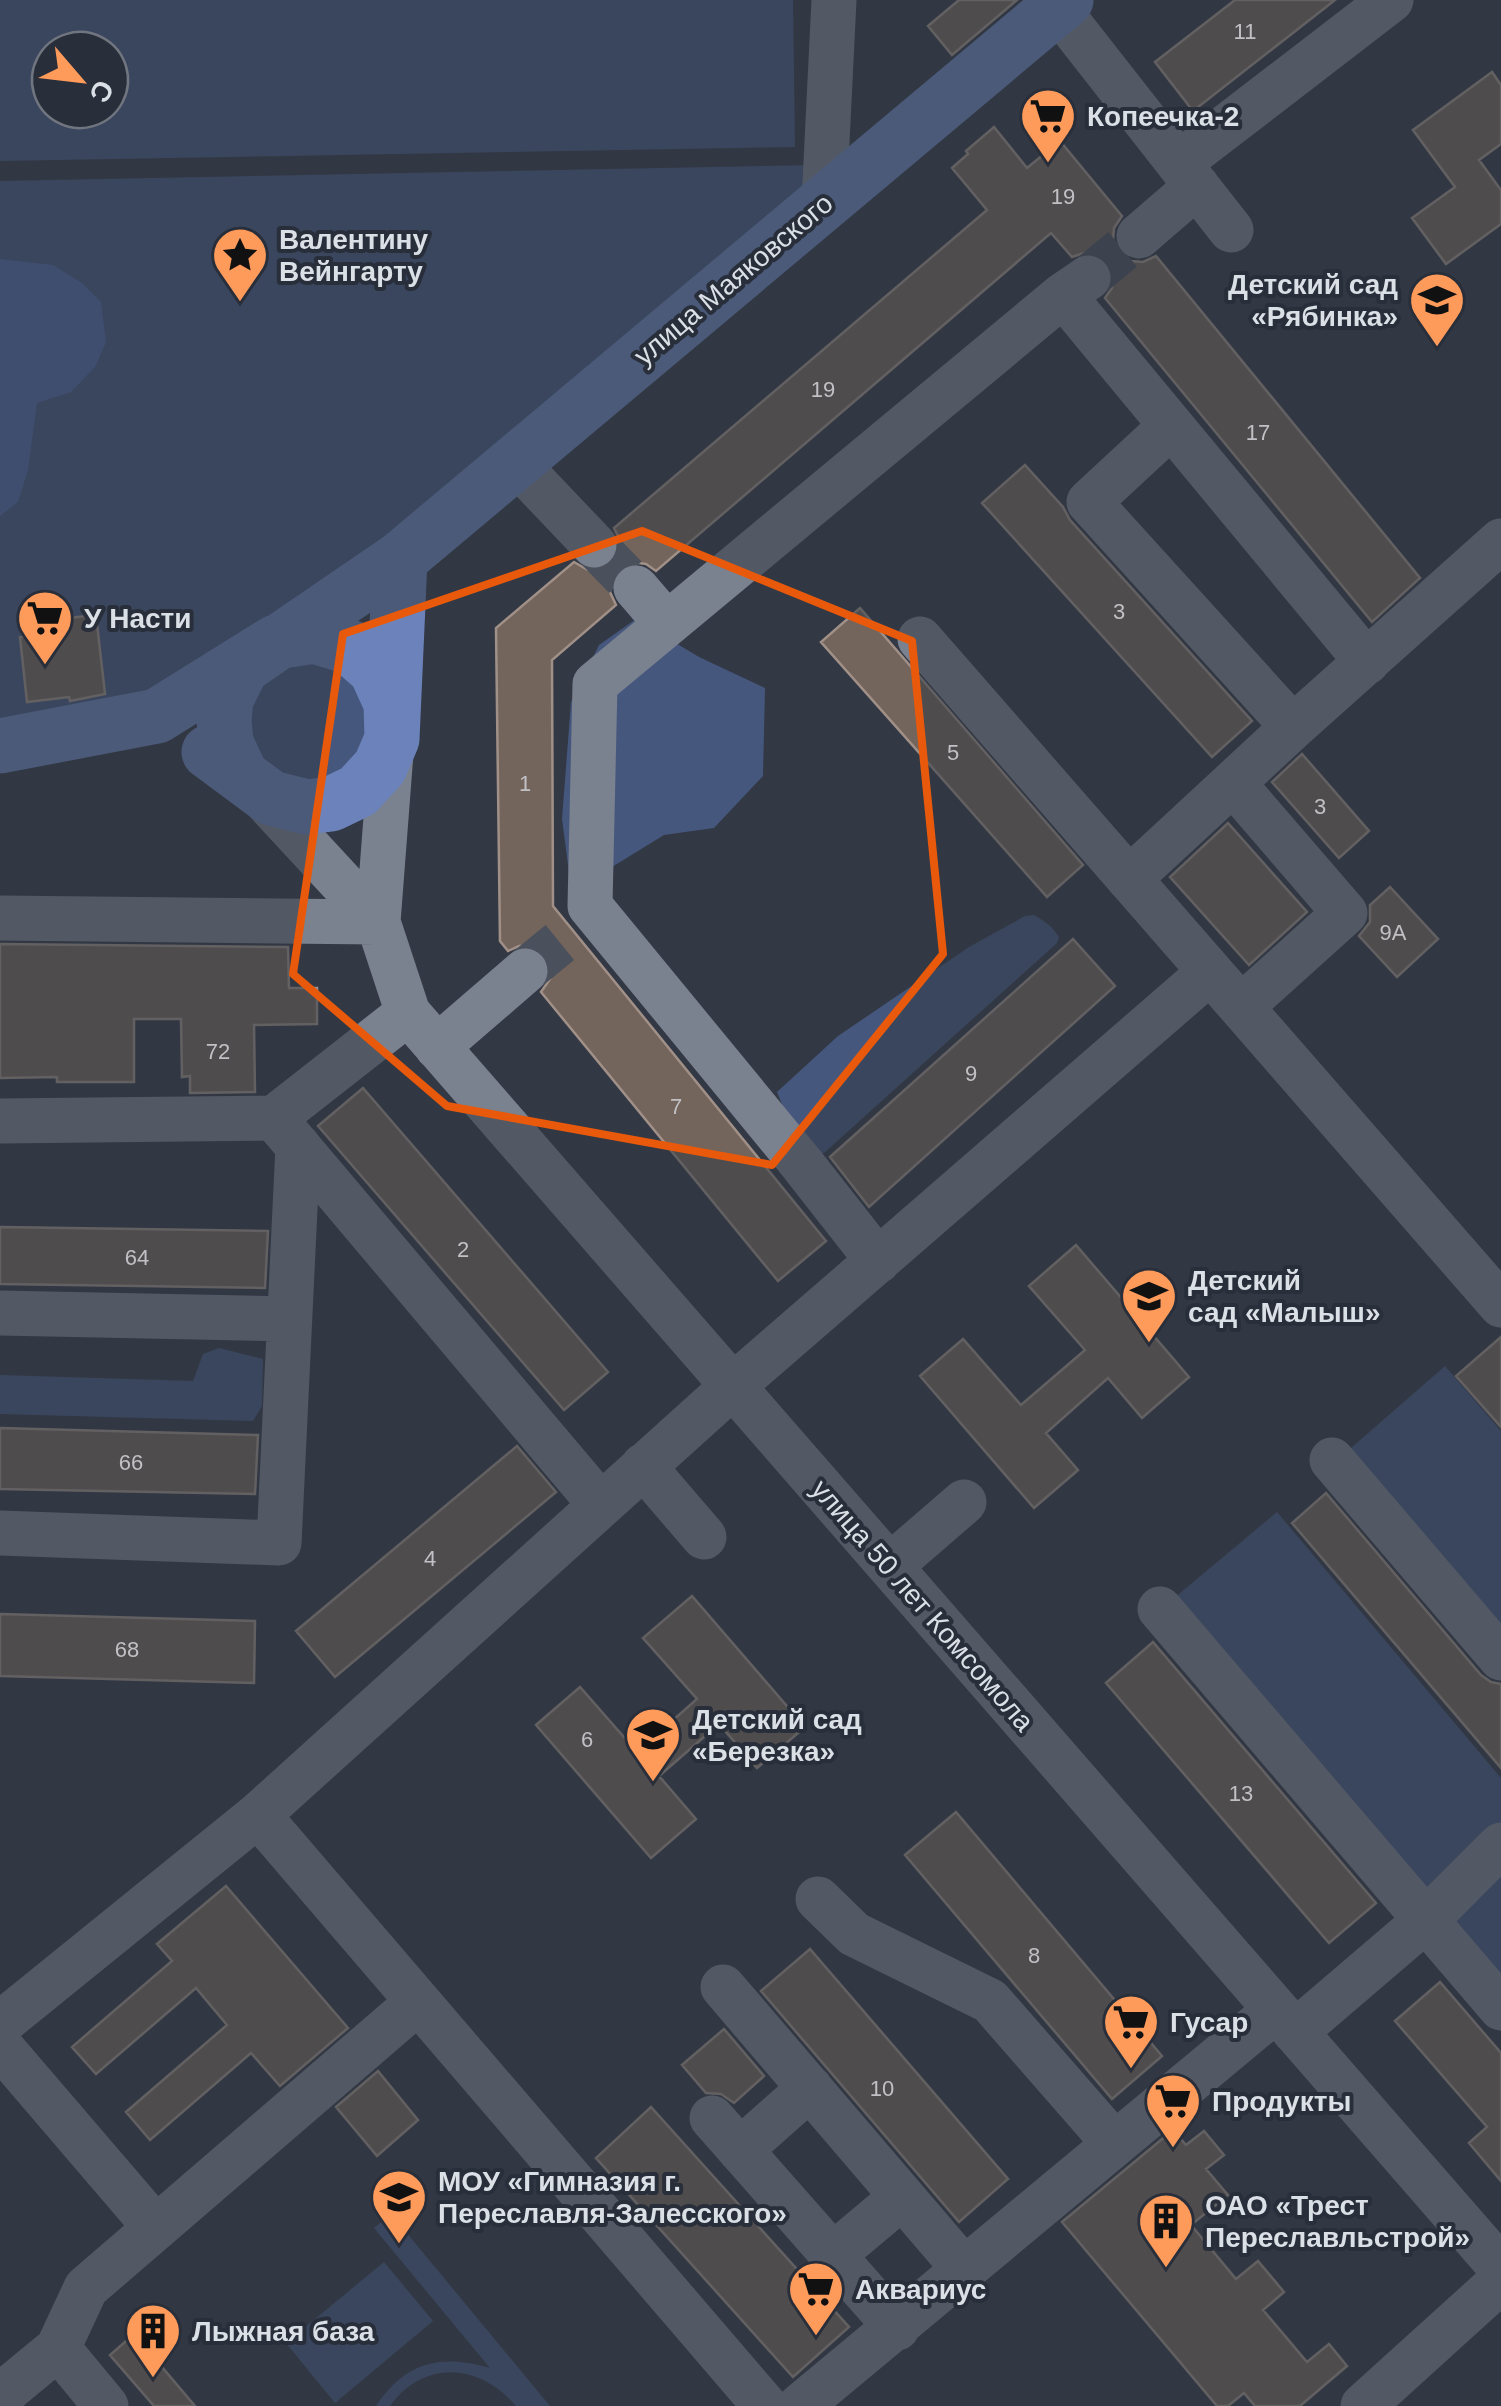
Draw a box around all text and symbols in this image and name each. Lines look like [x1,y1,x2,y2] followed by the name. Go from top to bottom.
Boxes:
[1234,19,1256,44] house number: 11
[30,30,130,130] north arrow
[83,75,120,108] text: С
[1018,86,1078,165] supermarket icon: Копеечка-2
[1087,101,1239,132] place label: Копеечка-2
[1051,184,1075,209] house number: 19
[628,187,839,371] street label: улица Маяковского
[279,224,429,287] place label: Валентину Вейнгарту
[210,225,270,304] place icon: Валентину Вейнгарту
[1228,269,1398,332] place label: Детский сад «Рябинка»
[1407,270,1467,349] school or university icon: Детский сад «Рябинка»
[811,377,835,402] house number: 19
[1246,420,1270,445] house number: 17
[15,588,75,667] supermarket icon: У Насти
[1113,599,1125,624] house number: 3
[84,603,192,634] place label: У Насти
[947,740,959,765] house number: 5
[519,771,531,796] house number: 1
[1314,794,1326,819] house number: 3
[1380,920,1407,945] house number: 9А
[206,1039,230,1064] house number: 72
[965,1061,977,1086] house number: 9
[670,1094,682,1119] house number: 7
[457,1237,469,1262] house number: 2
[125,1245,149,1270] house number: 64
[1188,1265,1380,1328] place label: Детский сад «Малыш»
[1119,1266,1179,1345] school or university icon: Детский сад «Малыш»
[119,1450,143,1475] house number: 66
[805,1473,1040,1737] street label: улица 50 лет Комсомола
[424,1546,436,1571] house number: 4
[115,1637,139,1662] house number: 68
[692,1704,862,1767] place label: Детский сад «Березка»
[623,1705,683,1784] school or university icon: Детский сад «Березка»
[581,1727,593,1752] house number: 6
[1229,1781,1253,1806] house number: 13
[1028,1943,1040,1968] house number: 8
[1101,1992,1161,2071] supermarket icon: Гусар
[1170,2007,1248,2038] place label: Гусар
[1143,2071,1203,2150] supermarket icon: Продукты
[870,2076,894,2101] house number: 10
[1212,2086,1351,2117] place label: Продукты
[438,2166,787,2229] place label: МОУ «Гимназия г. Переславля-Залесского»
[369,2167,429,2246] school or university icon: МОУ «Гимназия г. Переславля-Залесского»
[1205,2190,1470,2253] place label: ОАО «Трест Переславльстрой»
[1136,2191,1196,2270] building icon: ОАО «Трест Переславльстрой»
[786,2259,846,2338] supermarket icon: Аквариус
[855,2274,986,2305] place label: Аквариус
[123,2301,183,2380] building icon: Лыжная база
[192,2316,375,2347] place label: Лыжная база

